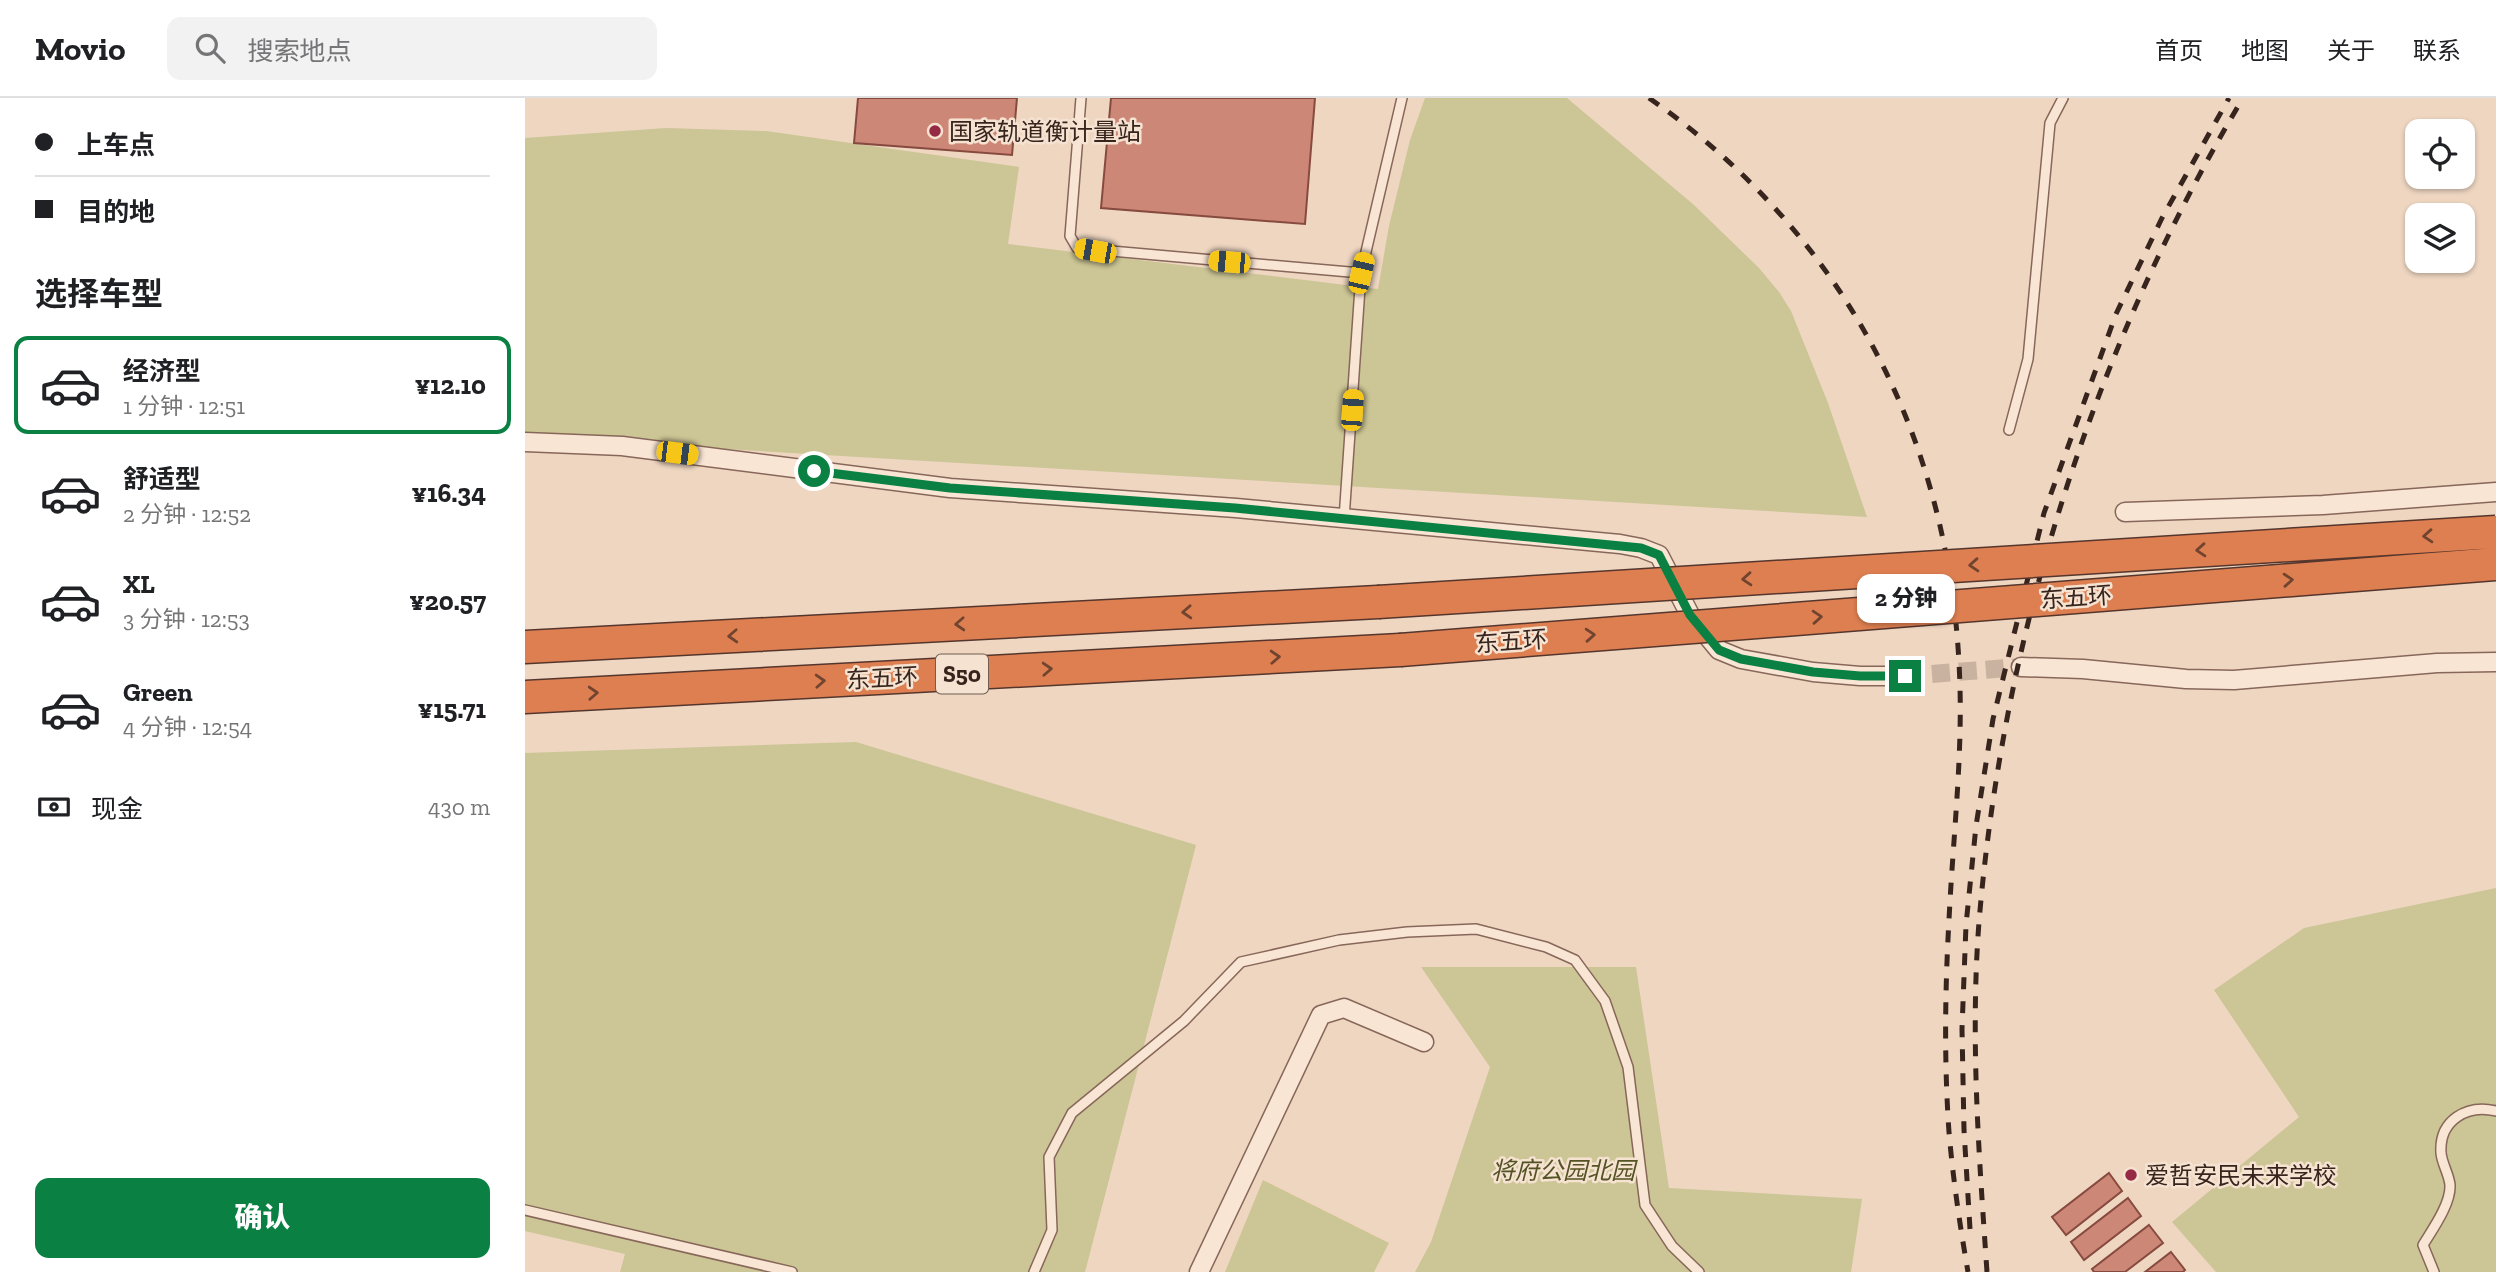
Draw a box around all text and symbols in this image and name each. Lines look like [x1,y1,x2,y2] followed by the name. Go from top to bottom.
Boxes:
[167,17,657,80] search box
[35,29,125,68] text: Movio
[191,29,229,67] icon: search
[247,35,351,67] text: 搜索地点
[2155,36,2203,65] text: 首页
[2241,36,2289,65] text: 地图
[2327,36,2375,65] text: 关于
[2413,36,2461,65] text: 联系
[949,117,1141,146] place label: 国家轨道衡计量站
[2405,119,2475,273] map controls
[2405,119,2475,189] button: locate
[927,123,943,139] marker: 国家轨道衡计量站
[77,129,155,161] text: 上车点
[77,196,155,228] text: 目的地
[2405,203,2475,273] button: layers
[1073,237,1118,265] car
[1208,250,1251,274] car
[1347,250,1376,296] car
[35,275,163,313] text: 选择车型
[39,354,102,417] icon: car
[123,355,201,387] text: 经济型
[415,369,486,401] text: ¥12.10
[1341,388,1364,432] car
[123,392,245,420] text: 1 分钟 · 12:51
[655,440,700,466] car
[798,455,830,487] route start
[39,462,102,525] icon: car
[123,463,201,495] text: 舒适型
[411,477,486,509] text: ¥16.34
[123,500,251,528] text: 2 分钟 · 12:52
[2422,528,2433,543] one-way arrow
[2195,543,2206,558] one-way arrow
[1968,557,1979,572] one-way arrow
[123,568,155,600] text: XL
[39,570,102,633] icon: car
[1741,571,1752,586] one-way arrow
[2283,573,2294,588] one-way arrow
[1856,574,1954,624] callout: 2 分钟
[2039,580,2113,614] street label: 东五环
[1875,584,1937,612] text: 2 分钟
[409,585,486,617] text: ¥20.57
[123,605,250,633] text: 3 分钟 · 12:53
[1181,605,1192,620] one-way arrow
[1812,610,1823,625] one-way arrow
[954,616,965,631] one-way arrow
[1474,624,1548,658] street label: 东五环
[727,628,738,643] one-way arrow
[1585,628,1596,643] one-way arrow
[1269,650,1280,665] one-way arrow
[936,654,988,694] road number: S50
[1889,660,1921,692] route end
[845,662,919,694] street label: 东五环
[1042,662,1053,677] one-way arrow
[815,674,826,689] one-way arrow
[123,676,193,708] text: Green
[39,678,102,741] icon: car
[588,686,599,701] one-way arrow
[418,693,486,725] text: ¥15.71
[123,713,252,741] text: 4 分钟 · 12:54
[35,788,73,826] icon: cash
[91,793,143,825] text: 现金
[428,793,490,821] text: 430 m
[1491,1156,1638,1185] park label: 将府公园北园
[2145,1161,2337,1190] place label: 爱哲安民未来学校
[2123,1167,2139,1183] marker: 爱哲安民未来学校
[35,1178,490,1258] button: 确认

